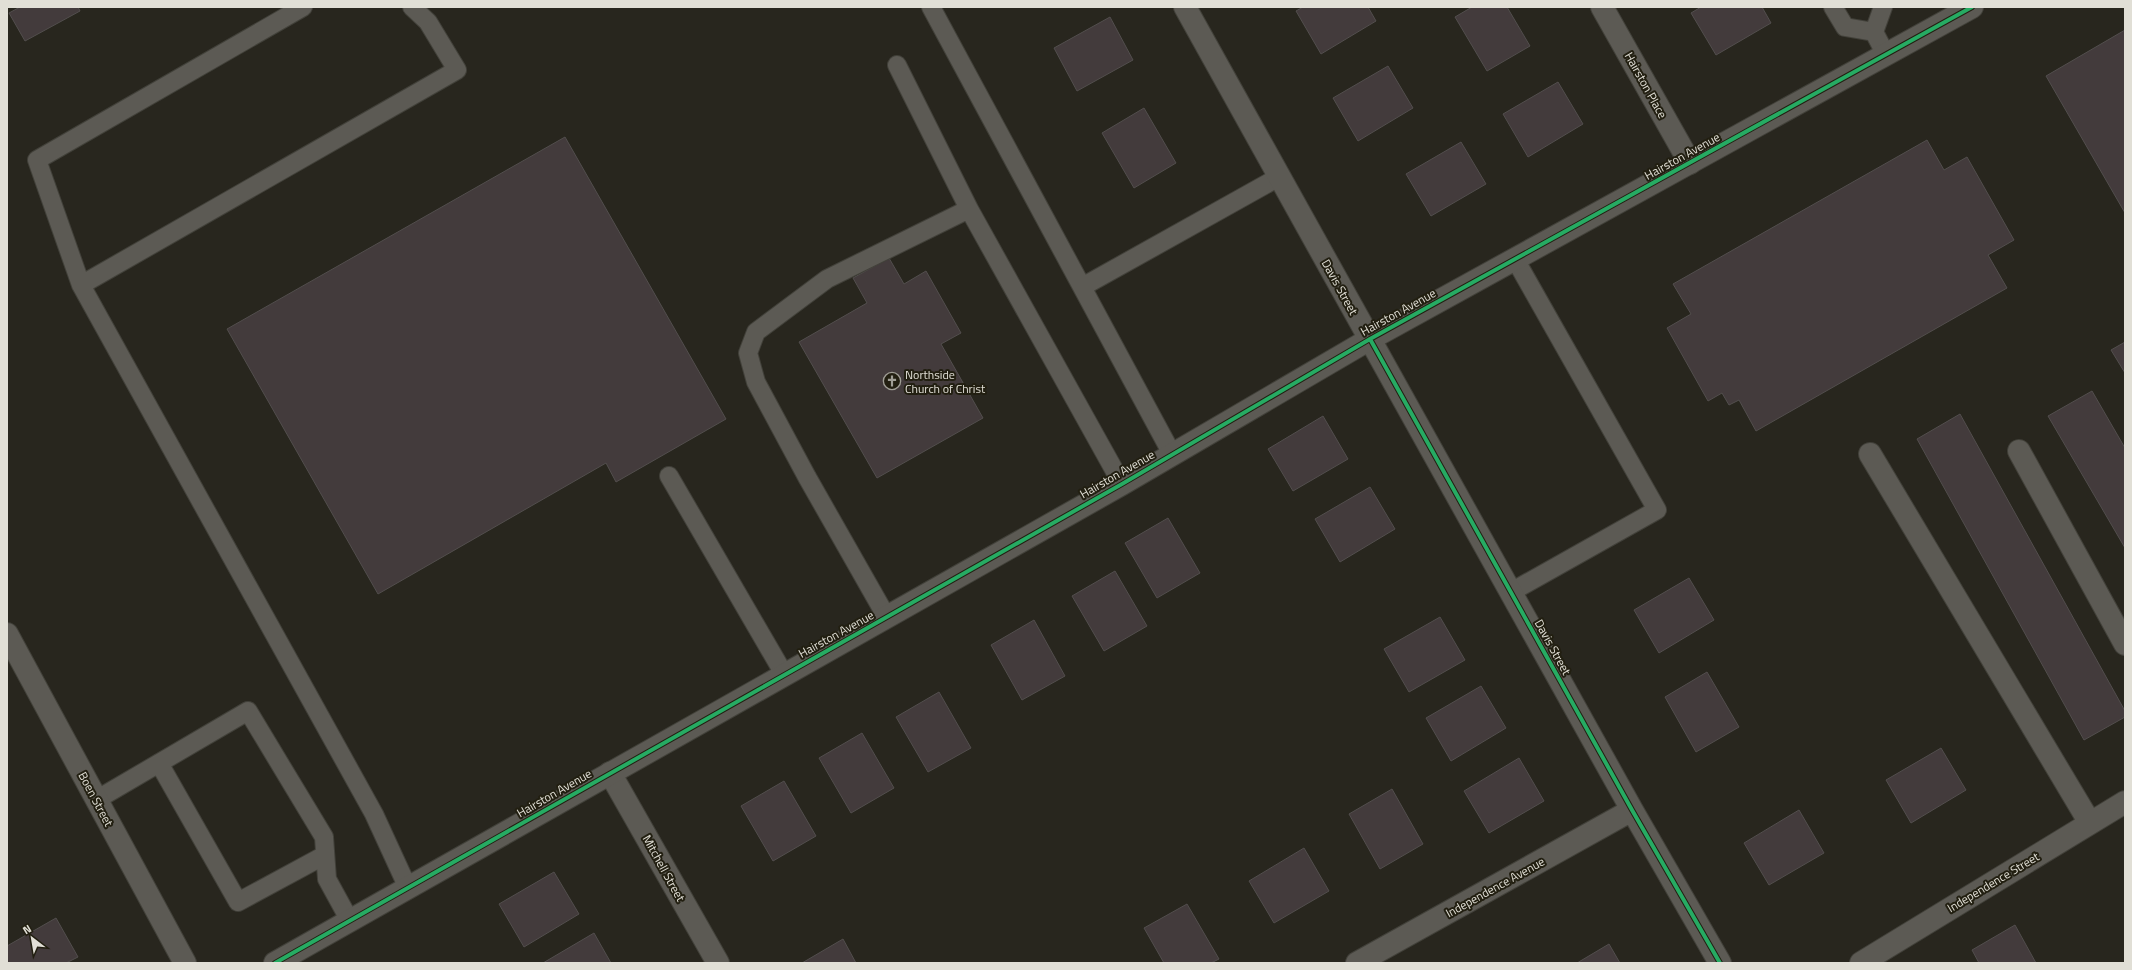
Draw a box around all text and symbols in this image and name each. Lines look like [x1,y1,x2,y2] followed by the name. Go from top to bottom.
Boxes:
[1620,48,1672,122] street label: Hairston Place
[1641,127,1723,185] street label: Hairston Avenue
[1317,256,1364,319] street label: Davis Street
[1357,283,1439,341] street label: Hairston Avenue
[905,365,986,398] place label: Northside Church of Christ
[882,371,902,391] church icon: Northside Church of Christ
[1076,445,1158,503] street label: Hairston Avenue
[795,605,877,663] street label: Hairston Avenue
[1530,616,1577,679] street label: Davis Street
[513,764,595,822] street label: Hairston Avenue
[74,768,119,831] street label: Boen Street
[638,831,691,906] street label: Mitchell Street
[1943,847,2043,917] street label: Independence Street
[1442,852,1548,922] street label: Independence Avenue
[12,918,52,958] north arrow
[19,921,34,938] text: N

